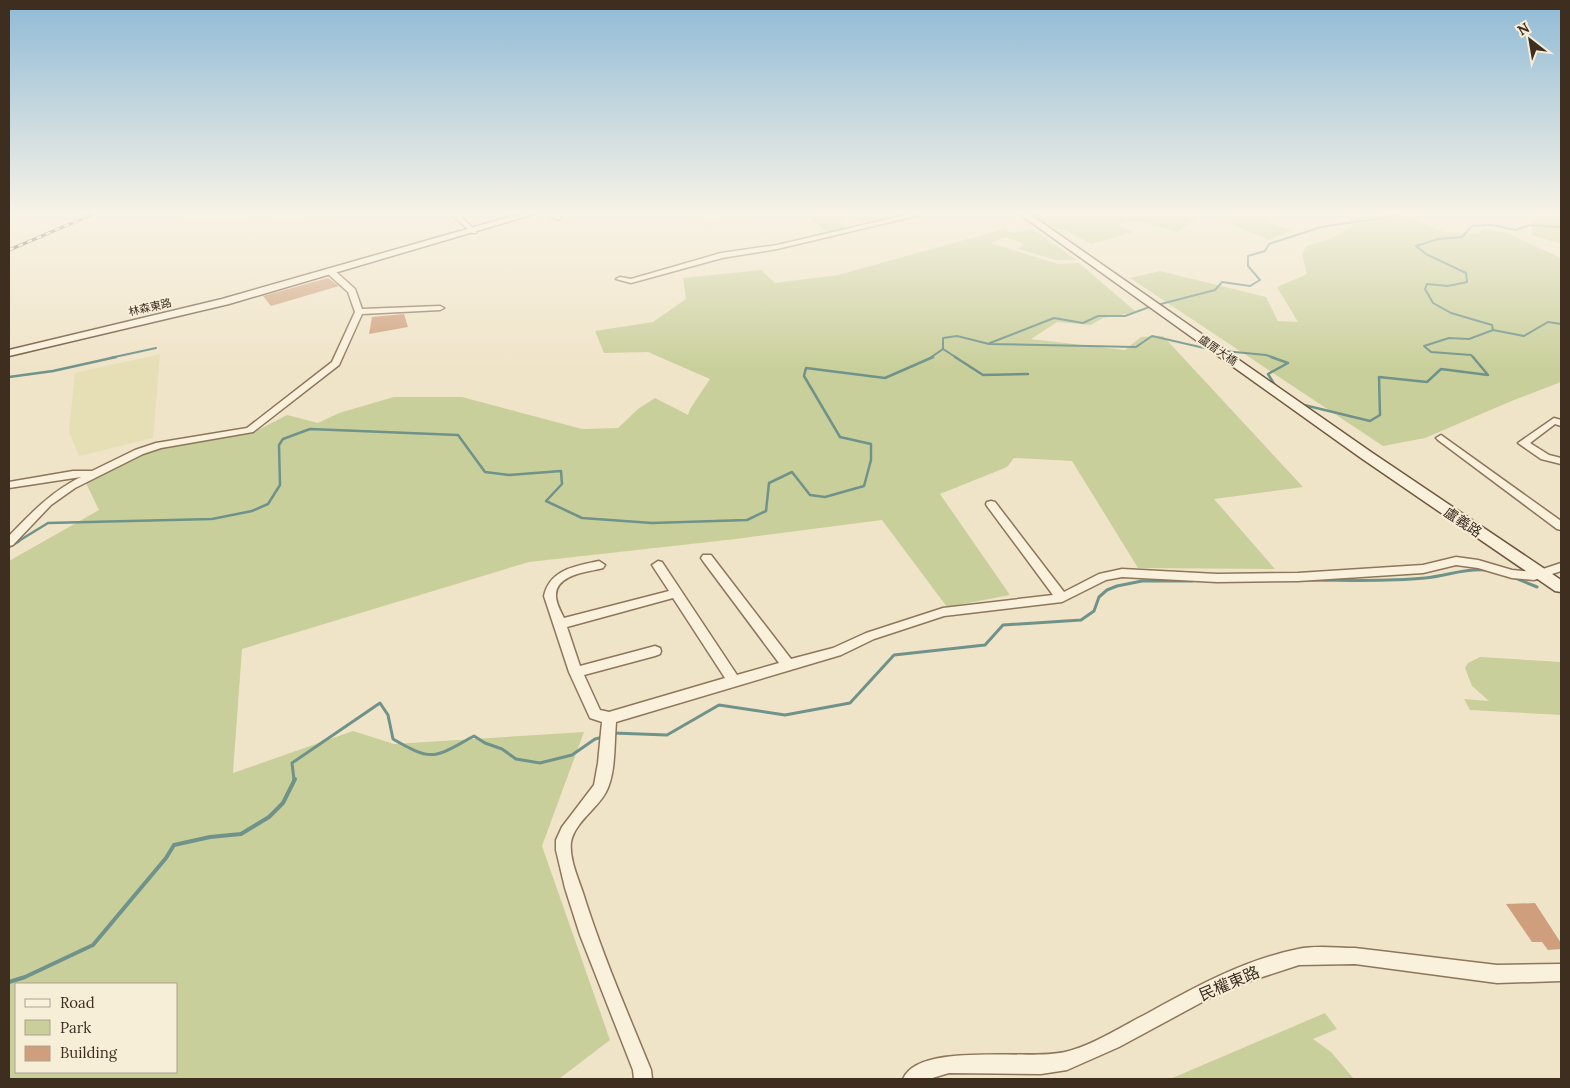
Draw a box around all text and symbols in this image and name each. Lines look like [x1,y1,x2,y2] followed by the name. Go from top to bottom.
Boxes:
[1505,15,1555,65] north arrow
[1514,18,1533,39] text: N
[127,295,173,319] street label: 林森東路
[1196,332,1240,368] street label: 盧厝大橋
[1441,503,1485,541] street label: 盧義路
[1196,961,1262,1005] street label: 民權東路
[15,983,178,1073] legend
[60,993,95,1012] text: Road
[60,1018,91,1037] text: Park
[60,1043,118,1062] text: Building

